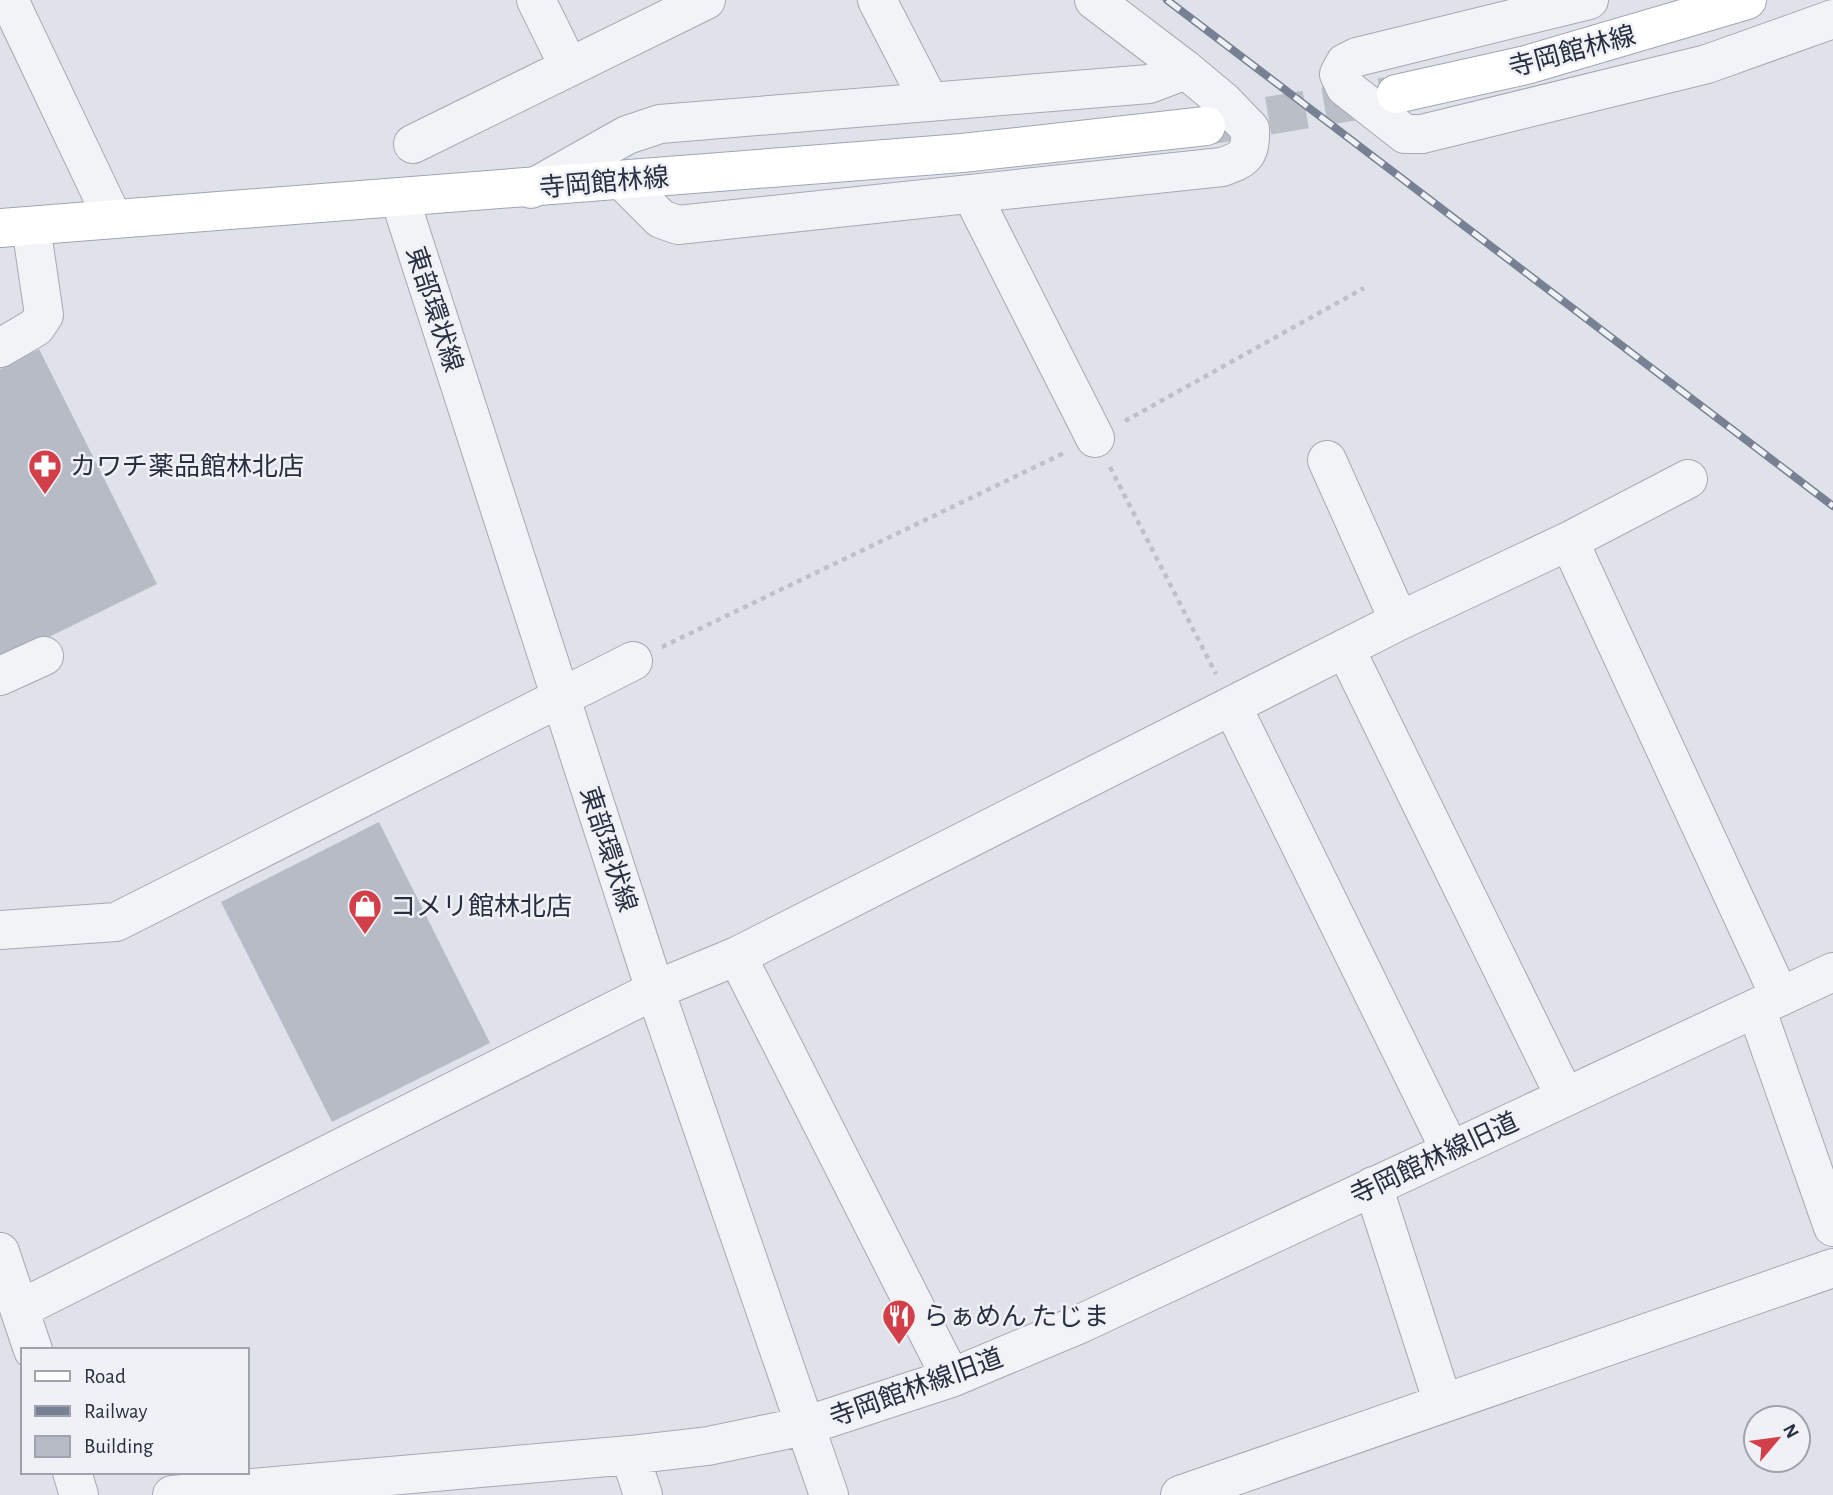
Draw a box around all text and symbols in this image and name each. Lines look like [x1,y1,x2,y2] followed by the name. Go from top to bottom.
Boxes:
[1506,22,1638,81] street label: 寺岡館林線
[538,163,670,202] street label: 寺岡館林線
[402,243,467,375] street label: 東部環状線
[26,447,64,496] pharmacy icon: カワチ薬品館林北店
[70,453,304,480] place label: カワチ薬品館林北店
[576,783,641,915] street label: 東部環状線
[346,887,384,936] shop icon: コメリ館林北店
[390,893,572,920] place label: コメリ館林北店
[1346,1108,1522,1209] street label: 寺岡館林線旧道
[880,1297,918,1346] restaurant icon: らぁめん たじま
[923,1304,1109,1330] place label: らぁめん たじま
[826,1344,1006,1431] street label: 寺岡館林線旧道
[21,1348,248,1474] legend
[84,1366,126,1387] text: Road
[84,1401,147,1422] text: Railway
[1742,1404,1812,1474] north arrow
[1779,1421,1802,1442] text: N
[84,1436,154,1457] text: Building

